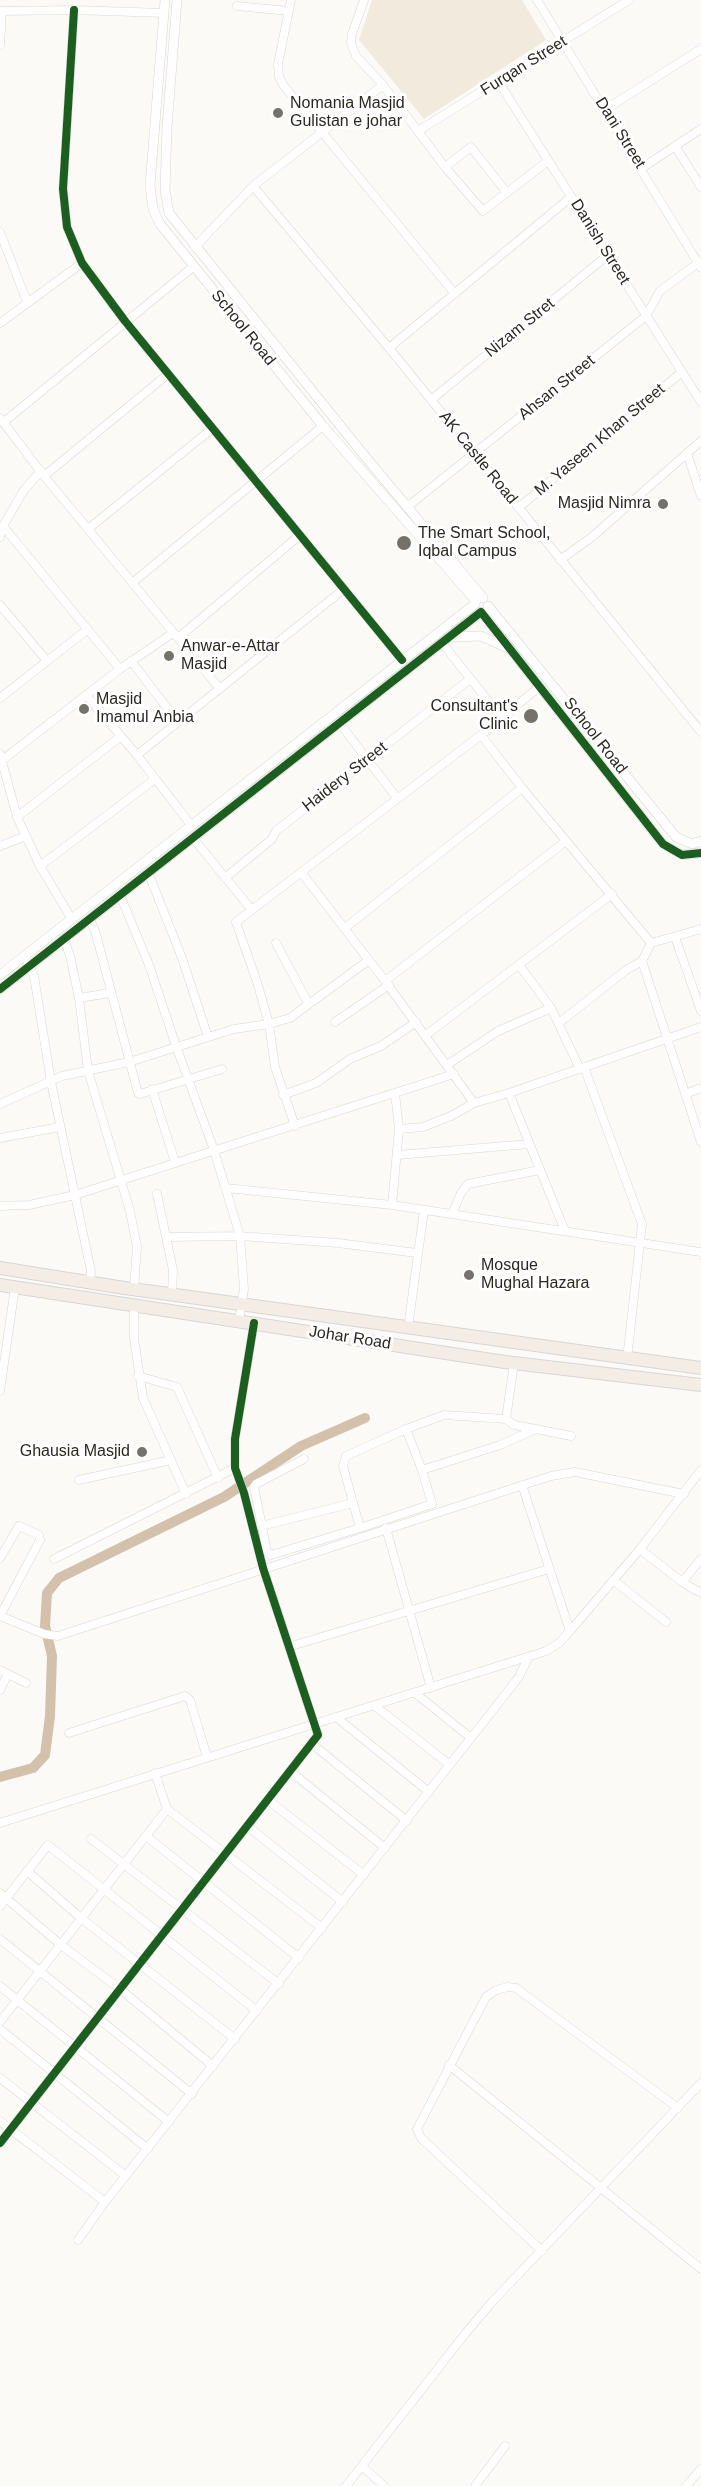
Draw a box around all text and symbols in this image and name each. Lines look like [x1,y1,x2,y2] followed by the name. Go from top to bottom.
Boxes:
[477,32,571,100] street label: Furqan Street
[290,94,405,132] place label: Nomania Masjid Gulistan e johar
[591,94,649,172] street label: Dani Street
[271,106,285,120] marker: Nomania Masjid Gulistan e johar
[566,196,634,288] street label: Danish Street
[207,286,279,370] street label: School Road
[481,294,559,362] street label: Nizam Stret
[515,351,599,425] street label: Ahsan Street
[531,380,669,500] street label: M. Yaseen Khan Street
[435,408,521,508] street label: AK Castle Road
[558,494,651,514] place label: Masjid Nimra
[656,497,670,511] marker: Masjid Nimra
[418,524,550,562] place label: The Smart School, Iqbal Campus
[395,534,413,552] marker: The Smart School, Iqbal Campus
[181,637,280,675] place label: Anwar-e-Attar Masjid
[162,649,176,663] marker: Anwar-e-Attar Masjid
[96,690,194,728] place label: Masjid Imamul Anbia
[559,694,631,778] street label: School Road
[430,697,518,735] place label: Consultant's Clinic
[77,702,91,716] marker: Masjid Imamul Anbia
[522,707,540,725] marker: Consultant's Clinic
[299,738,391,816] street label: Haidery Street
[481,1256,590,1294] place label: Mosque Mughal Hazara
[462,1268,476,1282] marker: Mosque Mughal Hazara
[308,1322,392,1354] street label: Johar Road
[20,1442,130,1462] place label: Ghausia Masjid
[135,1445,149,1459] marker: Ghausia Masjid

